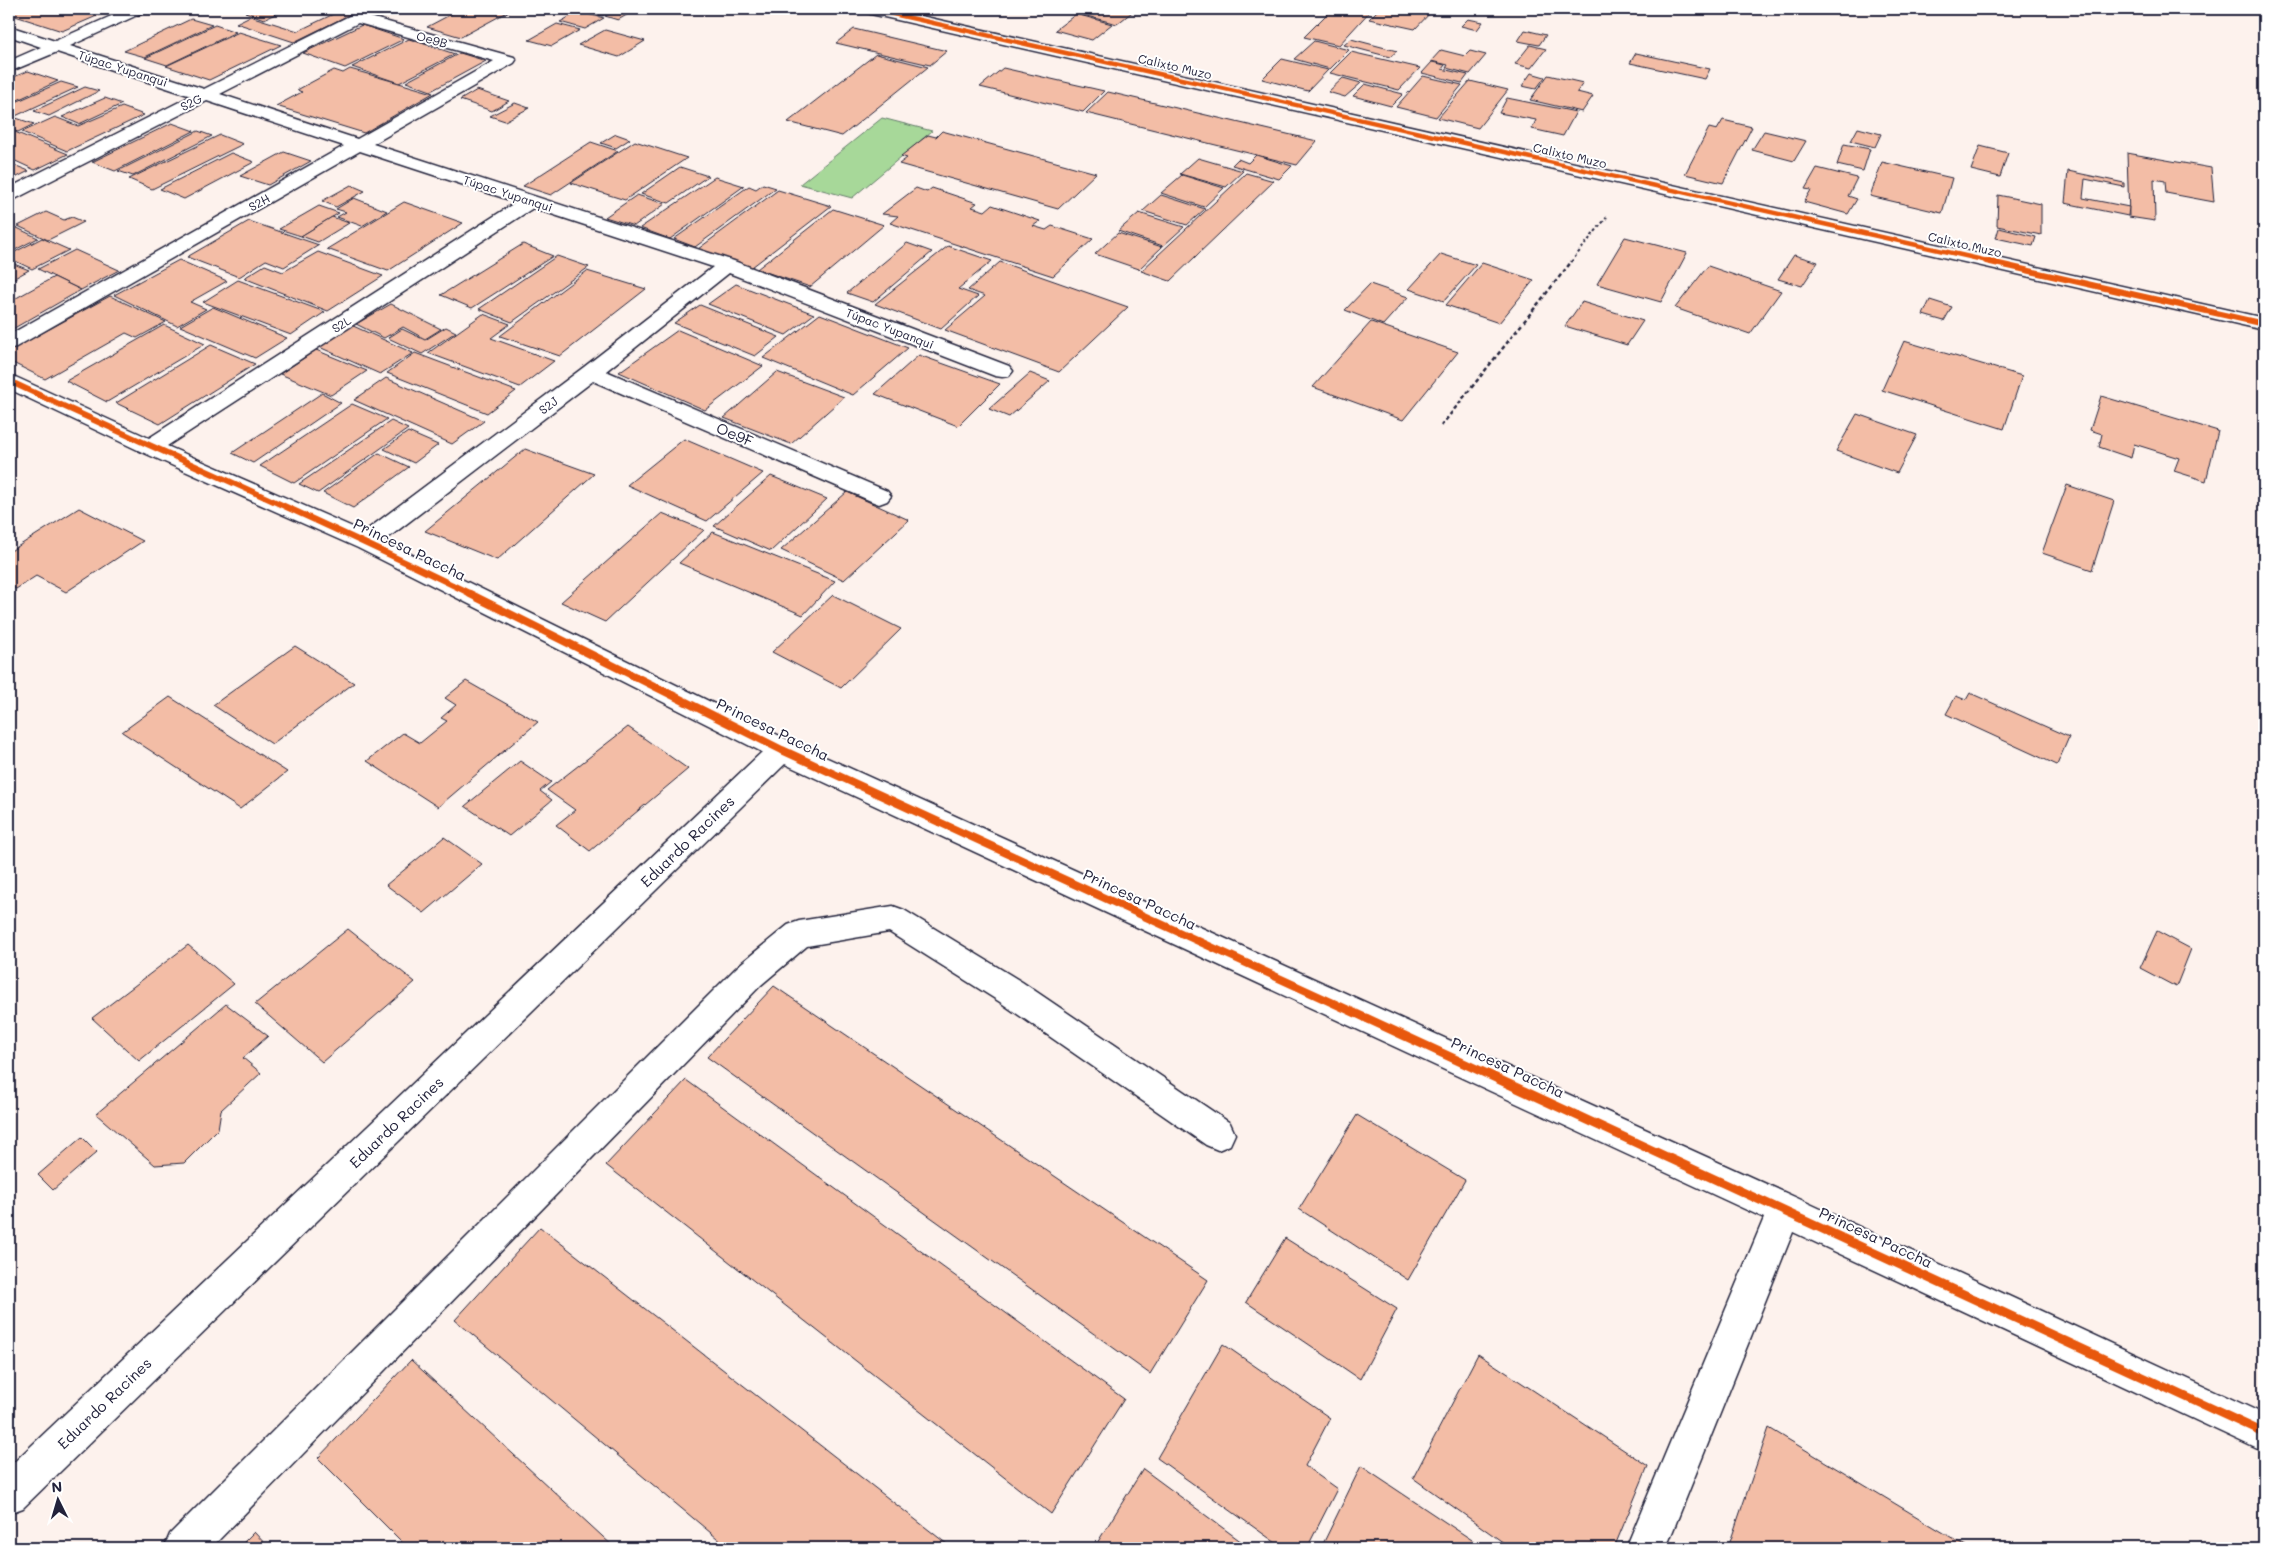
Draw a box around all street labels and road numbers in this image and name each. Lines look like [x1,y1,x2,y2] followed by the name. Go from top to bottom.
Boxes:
[415,27,449,51] street label: Oe9B
[76,46,170,90] street label: Túpac Yupanqui
[1137,50,1213,82] street label: Calixto Muzo
[177,90,205,114] street label: S2G
[1532,139,1608,171] street label: Calixto Muzo
[461,171,555,215] street label: Túpac Yupanqui
[246,190,272,214] street label: S2H
[1927,228,2003,260] street label: Calixto Muzo
[844,304,936,352] street label: Túpac Yupanqui
[328,312,354,336] street label: S2L
[535,392,561,417] street label: S2J
[713,417,757,451] street label: Oe9F
[350,513,470,585] street label: Princesa Paccha
[713,693,833,765] street label: Princesa Paccha
[636,791,738,891] street label: Eduardo Racines
[1080,864,1200,934] street label: Princesa Paccha
[1448,1032,1568,1102] street label: Princesa Paccha
[345,1072,447,1172] street label: Eduardo Racines
[1816,1202,1936,1272] street label: Princesa Paccha
[53,1353,155,1453] street label: Eduardo Racines

